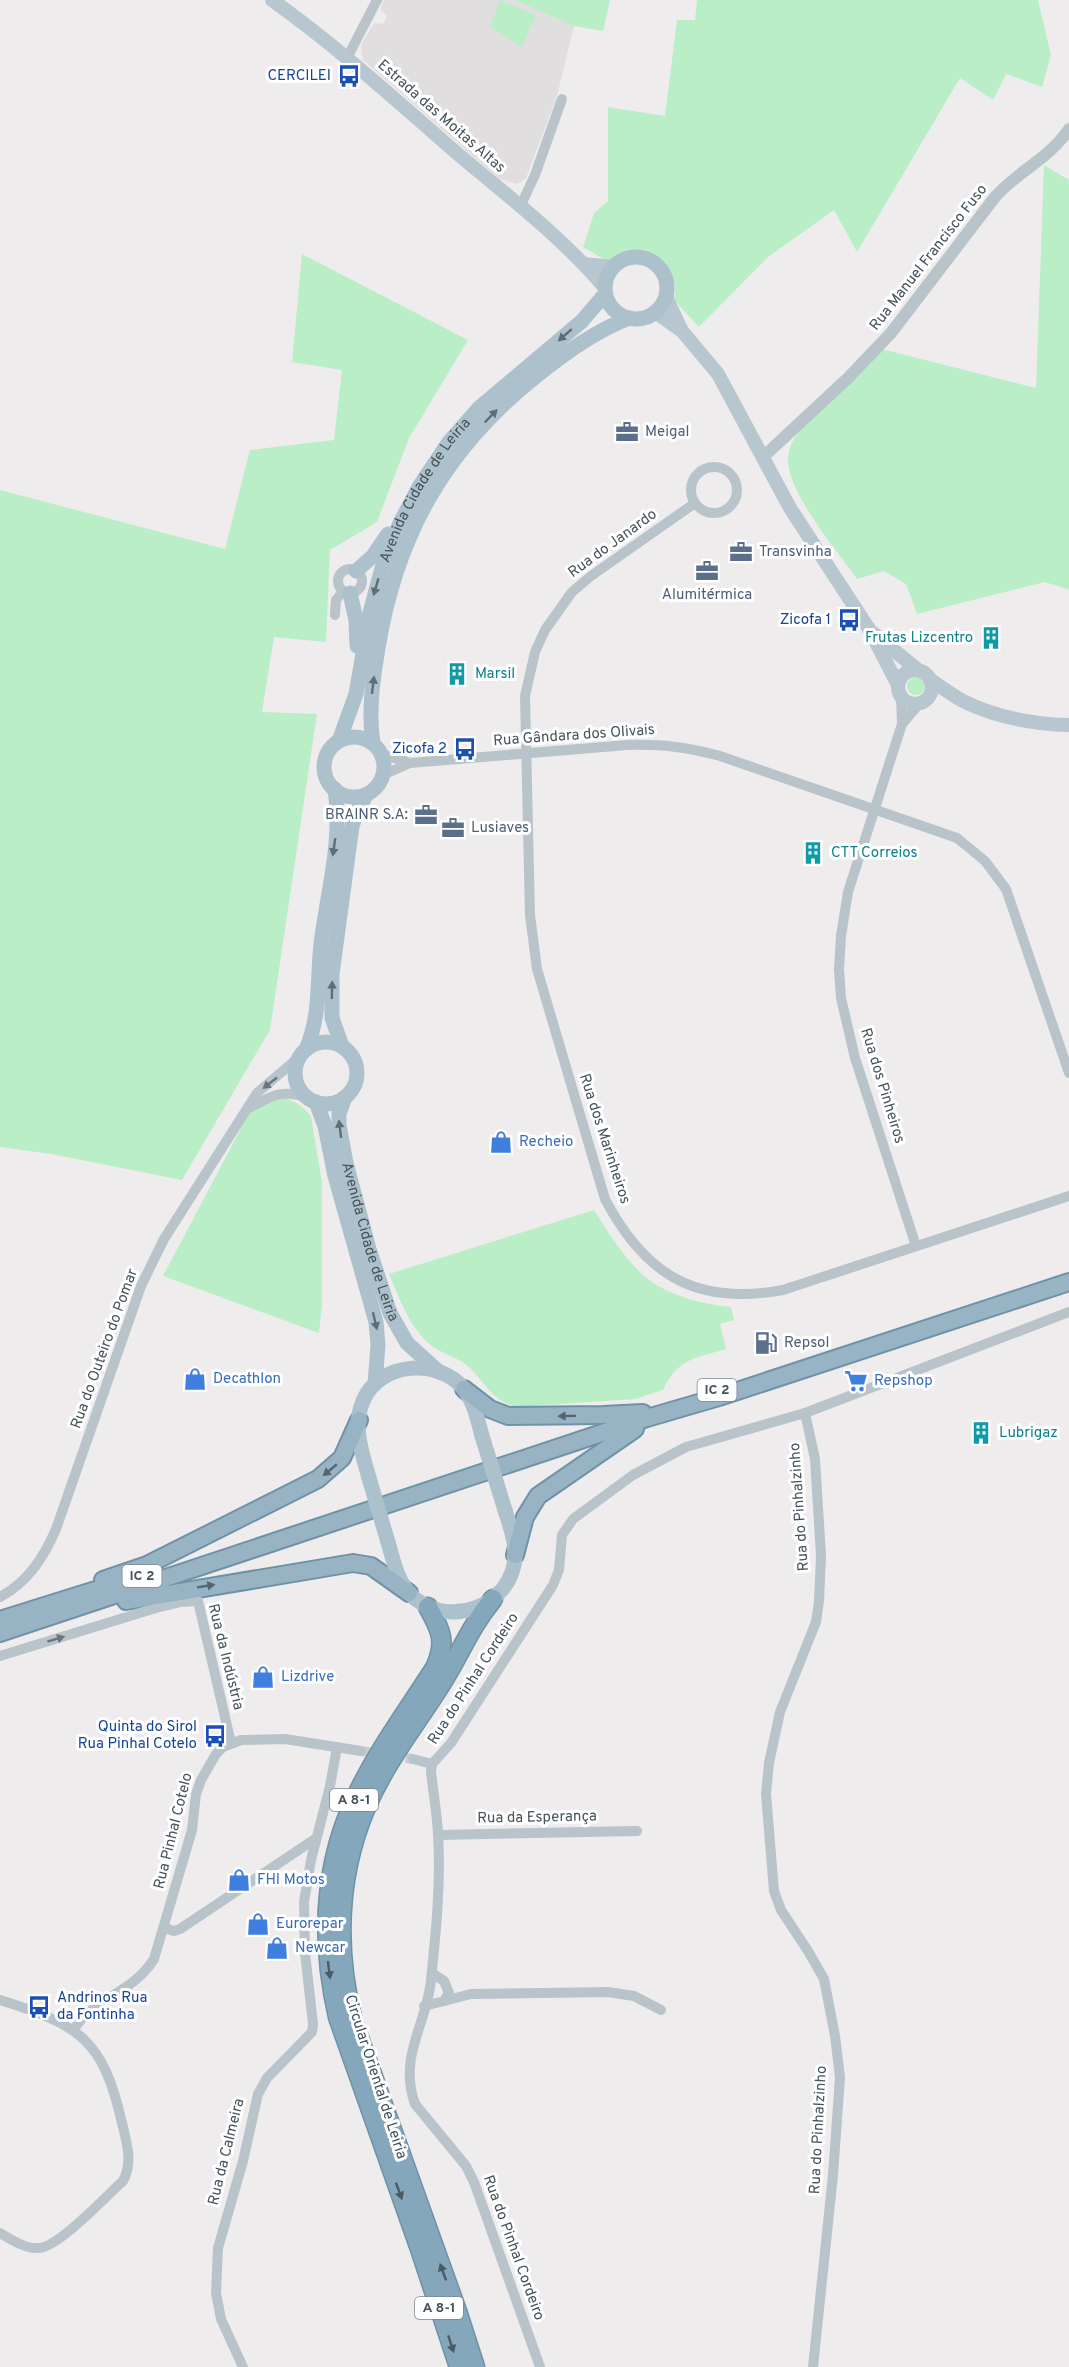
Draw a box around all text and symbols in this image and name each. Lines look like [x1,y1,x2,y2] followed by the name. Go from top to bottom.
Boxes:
[373,56,509,178] street label: Estrada das Moitas Altas
[336,63,362,89] bus stop icon: CERCILEI
[267,67,331,86] place label: CERCILEI
[866,181,992,335] street label: Rua Manuel Francisco Fuso
[558,328,573,341] one-way arrow
[484,409,498,423] one-way arrow
[376,414,475,565] street label: Avenida Cidade de Leiria
[614,419,640,445] office icon: Meigal
[645,423,689,442] place label: Meigal
[565,505,661,583] street label: Rua do Janardo
[728,539,754,565] office icon: Transvinha
[759,543,832,562] place label: Transvinha
[694,558,720,584] office icon: Alumitérmica
[371,578,380,596] one-way arrow
[662,586,752,605] place label: Alumitérmica
[836,607,862,633] bus stop icon: Zicofa 1
[780,611,831,630] place label: Zicofa 1
[978,625,1004,651] building icon: Frutas Lizcentro
[865,629,973,648] place label: Frutas Lizcentro
[444,661,470,687] building icon: Marsil
[475,665,515,684] place label: Marsil
[368,675,378,694] one-way arrow
[492,721,656,751] street label: Rua Gândara dos Olivais
[452,736,478,762] bus stop icon: Zicofa 2
[392,740,447,759] place label: Zicofa 2
[413,802,439,828] office icon: BRAINR S.A:
[325,806,408,825] place label: BRAINR S.A:
[440,815,466,841] office icon: Lusiaves
[471,819,529,838] place label: Lusiaves
[330,838,339,857] one-way arrow
[800,840,826,866] building icon: CTT Correios
[831,844,918,863] place label: CTT Correios
[327,980,336,999] one-way arrow
[855,1026,909,1146] street label: Rua dos Pinheiros
[574,1071,634,1207] street label: Rua dos Marinheiros
[262,1076,278,1089] one-way arrow
[336,1119,345,1138] one-way arrow
[488,1129,514,1155] shop icon: Recheio
[519,1133,573,1152] place label: Recheio
[337,1160,403,1325] street label: Avenida Cidade de Leiria
[67,1266,143,1432] street label: Rua do Outeiro do Pomar
[370,1311,380,1330] one-way arrow
[753,1330,779,1356] fuel station icon: Repsol
[784,1334,829,1353] place label: Repsol
[182,1366,208,1392] shop icon: Decathlon
[843,1368,869,1394] supermarket icon: Repshop
[213,1370,281,1389] place label: Decathlon
[874,1372,933,1391] place label: Repshop
[698,1379,736,1401] road number: IC 2
[558,1411,577,1421] one-way arrow
[968,1420,994,1446] building icon: Lubrigaz
[999,1424,1058,1443] place label: Lubrigaz
[786,1442,814,1572] street label: Rua do Pinhalzinho
[323,1463,338,1476] one-way arrow
[122,1565,162,1587] road number: IC 2
[197,1581,216,1590] one-way arrow
[203,1602,247,1712] street label: Rua da Indústria
[424,1610,524,1748] street label: Rua do Pinhal Cordeiro
[47,1634,65,1643] one-way arrow
[250,1664,276,1690] shop icon: Lizdrive
[281,1668,334,1687] place label: Lizdrive
[78,1718,197,1754] place label: Quinta do Sirol Rua Pinhal Cotelo
[202,1723,228,1749] bus stop icon: Quinta do Sirol Rua Pinhal Cotelo
[150,1771,198,1891] street label: Rua Pinhal Cotelo
[330,1789,378,1811] road number: A 8-1
[477,1807,597,1829] street label: Rua da Esperança
[226,1867,252,1893] shop icon: FHI Motos
[257,1871,325,1890] place label: FHI Motos
[245,1911,271,1937] shop icon: Eurorepar
[276,1915,344,1934] place label: Eurorepar
[264,1935,290,1961] shop icon: Newcar
[295,1939,346,1958] place label: Newcar
[324,1960,333,1979] one-way arrow
[57,1989,148,2025] place label: Andrinos Rua da Fontinha
[339,1992,411,2162] street label: Circular Oriental de Leiria
[26,1994,52,2020] bus stop icon: Andrinos Rua da Fontinha
[806,2065,832,2195] street label: Rua do Pinhalzinho
[205,2097,249,2207] street label: Rua da Calmeira
[478,2173,548,2323] street label: Rua do Pinhal Cordeiro
[394,2182,404,2200] one-way arrow
[438,2262,448,2280] one-way arrow
[415,2297,463,2319] road number: A 8-1
[447,2335,456,2353] one-way arrow

